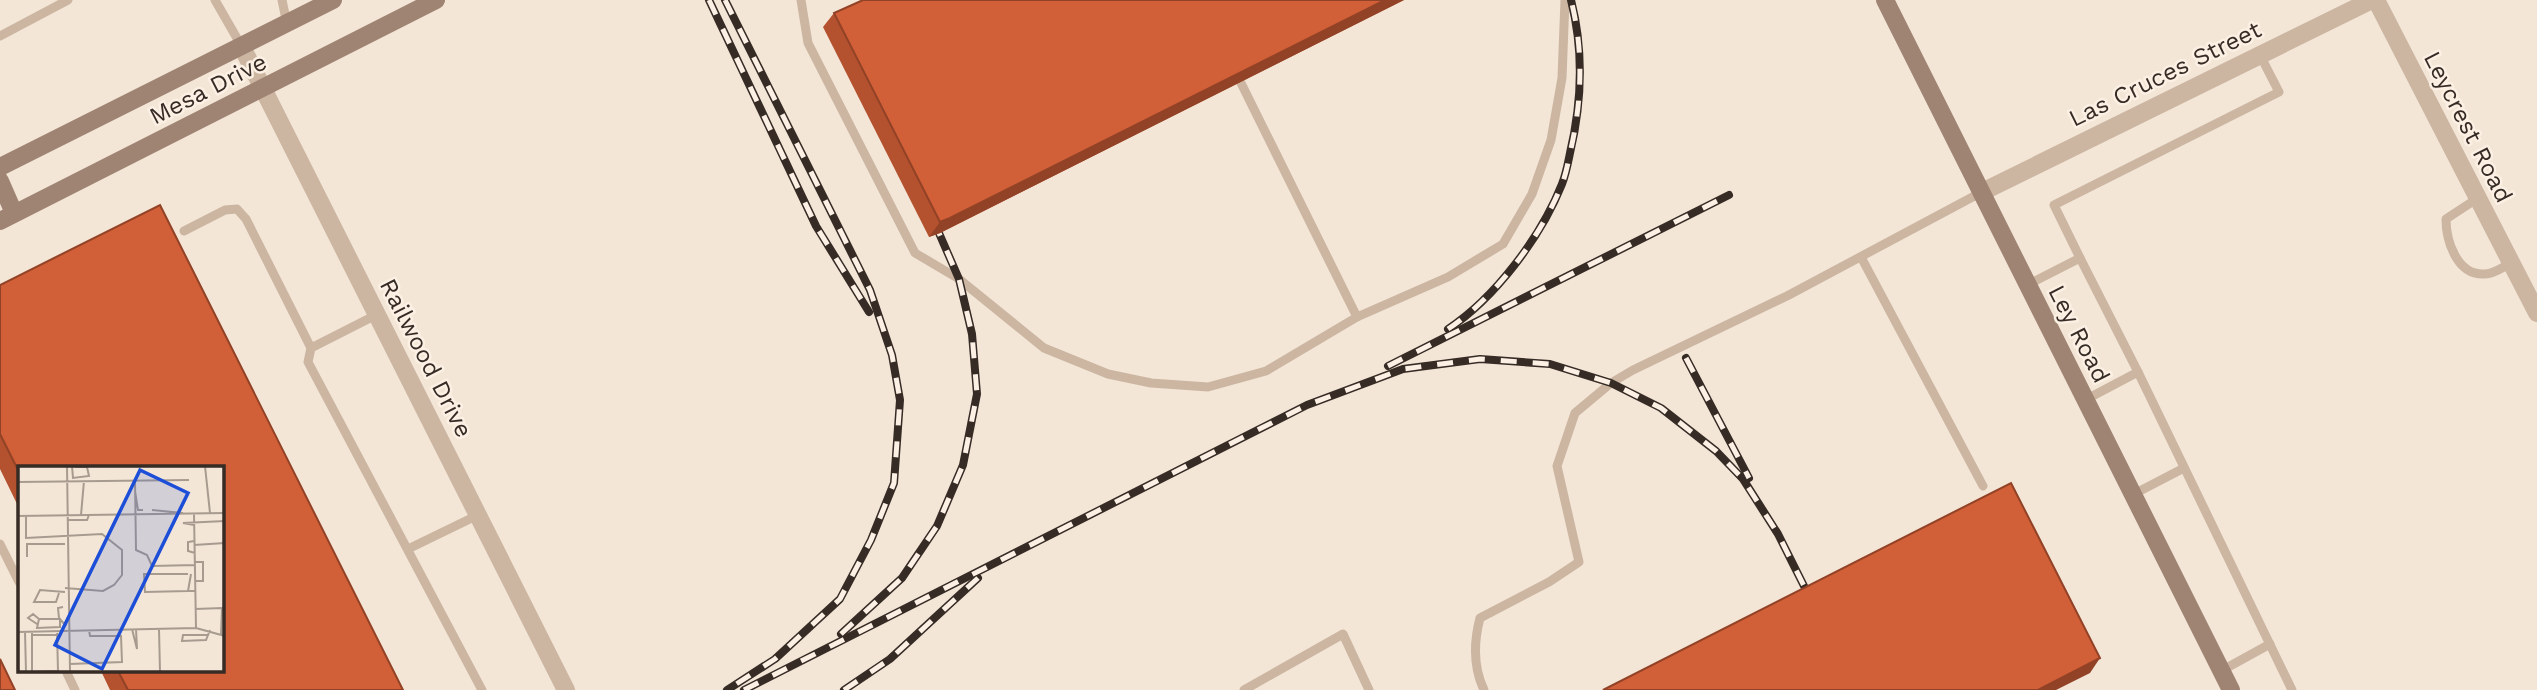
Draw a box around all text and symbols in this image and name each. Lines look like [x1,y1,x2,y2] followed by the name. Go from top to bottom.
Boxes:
[2064,15,2266,133] street label: Las Cruces Street
[2418,47,2518,207] street label: Leycrest Road
[145,48,271,130] street label: Mesa Drive
[374,274,478,442] street label: Railwood Drive
[2043,280,2115,388] street label: Ley Road
[18,466,224,672] inset map

